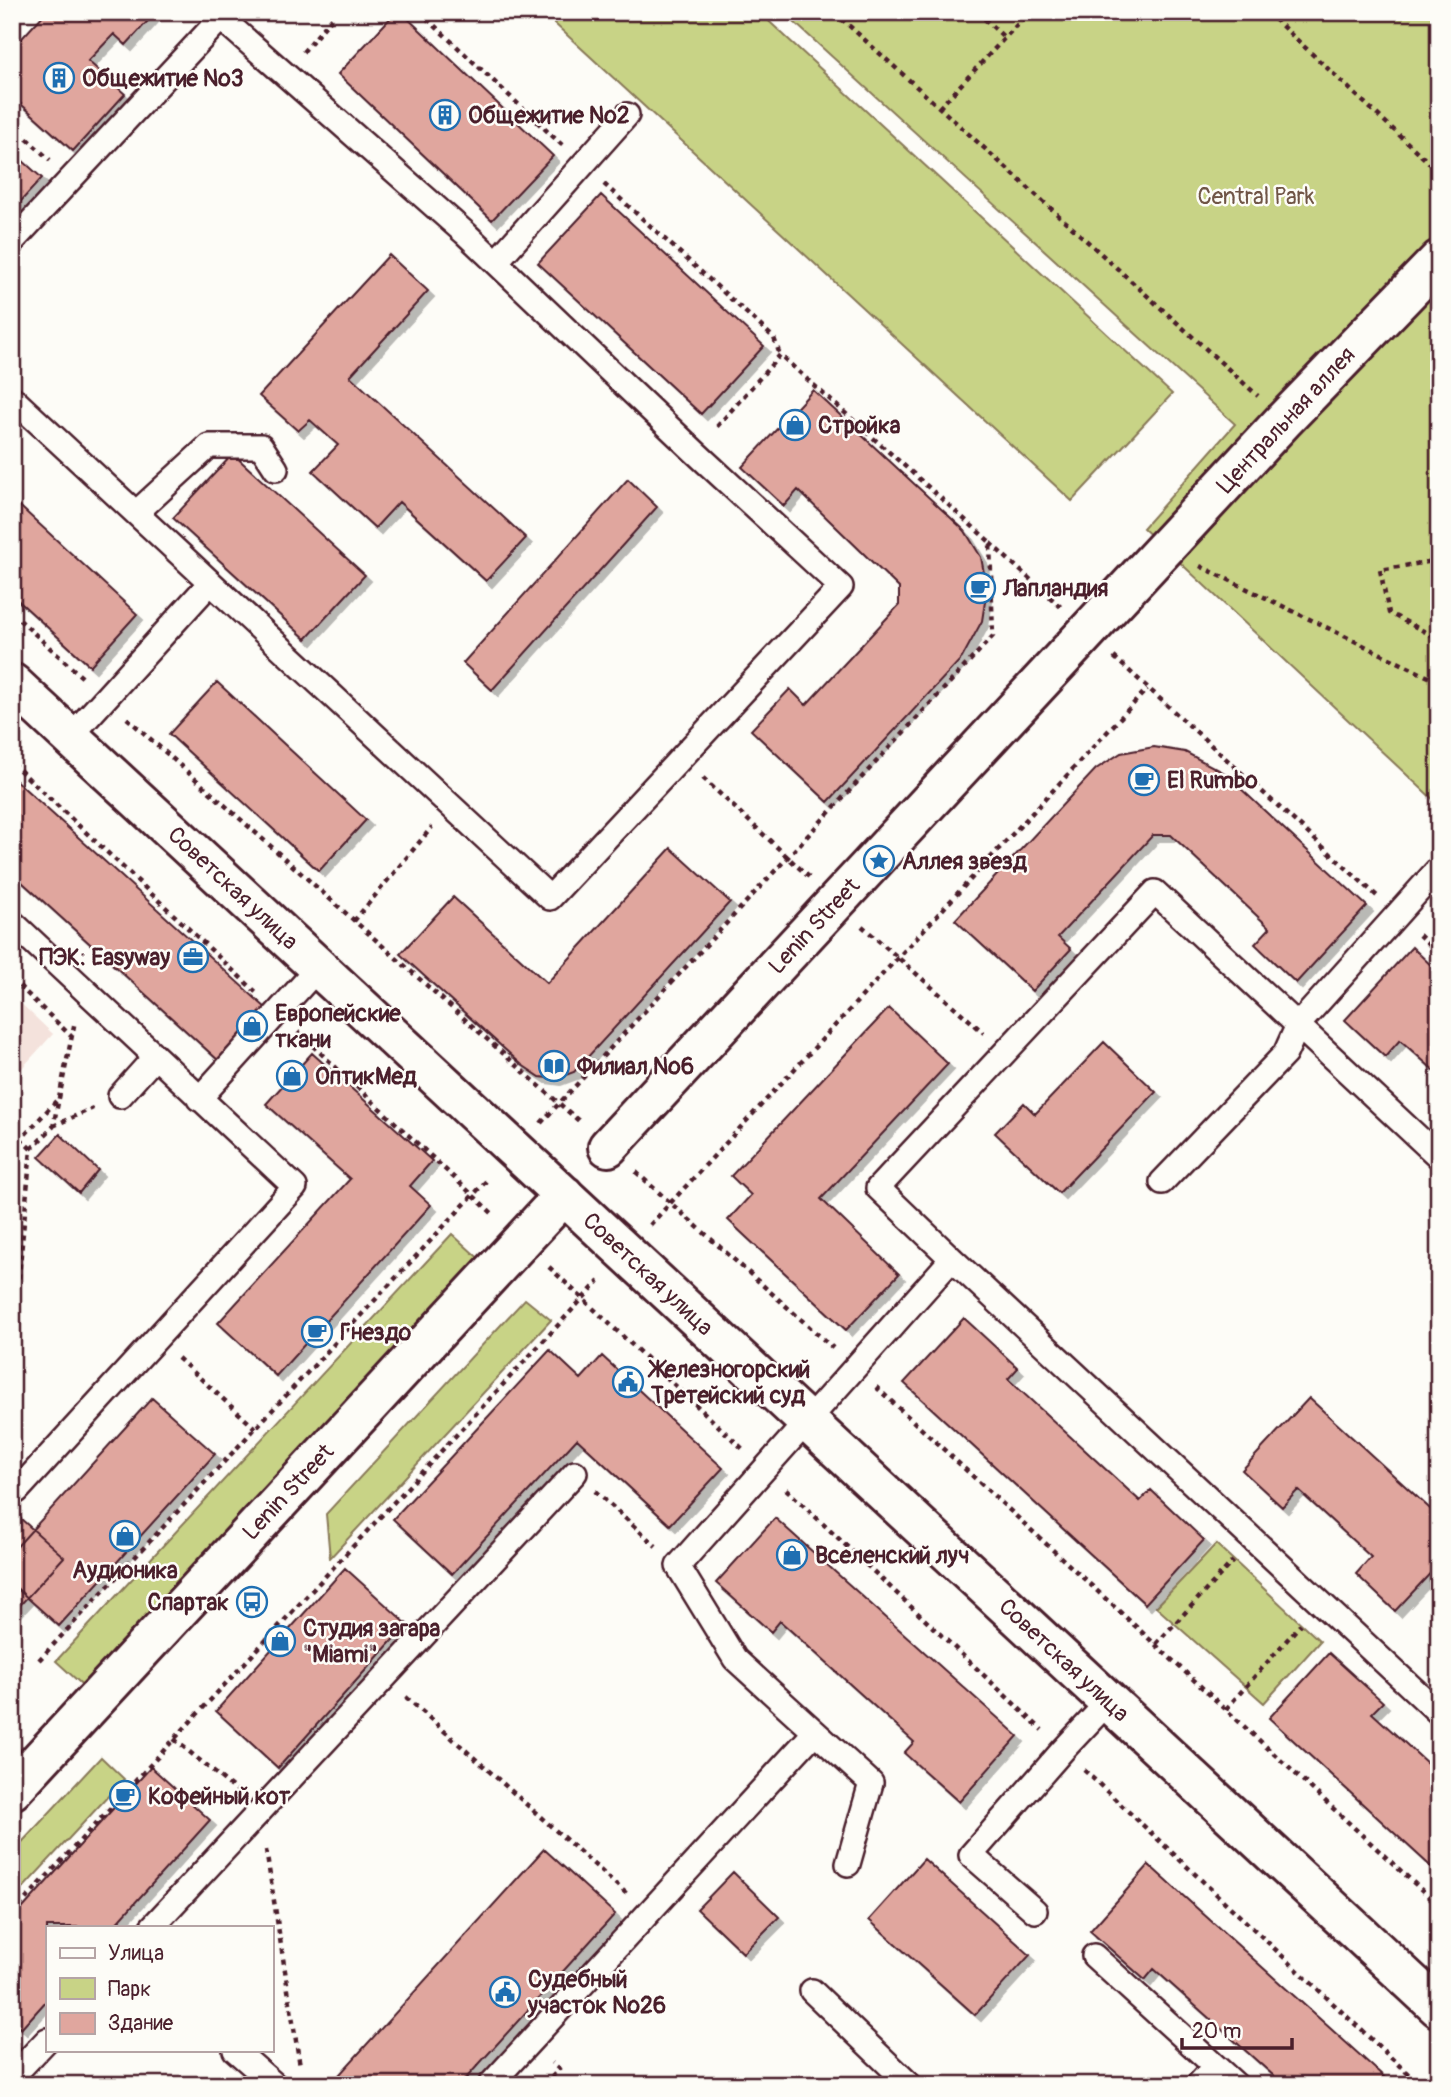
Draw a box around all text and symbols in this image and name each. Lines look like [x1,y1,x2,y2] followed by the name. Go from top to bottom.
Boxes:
[42,61,76,95] building icon: Общежитие №3
[82,64,244,93] place label: Общежитие №3
[428,98,462,132] building icon: Общежитие №2
[468,101,630,130] place label: Общежитие №2
[1198,182,1315,211] park label: Central Park
[1211,341,1361,499] street label: Центральная аллея
[778,408,812,442] shop icon: Стройка
[818,411,901,440] place label: Стройка
[963,571,997,605] cafe icon: Лапландия
[1002,574,1109,603] place label: Лапландия
[1127,763,1161,797] cafe icon: El Rumbo
[1167,766,1258,795] place label: El Rumbo
[162,820,304,956] street label: Советская улица
[862,844,896,878] place icon: Аллея звезд
[902,847,1028,876] place label: Аллея звезд
[762,871,866,980] street label: Lenin Street
[176,940,210,974] office icon: ПЭК: Easyway
[39,943,170,972] place label: ПЭК: Easyway
[275,999,401,1054] place label: Европейские ткани
[235,1009,269,1043] shop icon: Европейские ткани
[537,1049,571,1083] library icon: Филиал №6
[576,1052,694,1081] place label: Филиал №6
[275,1059,309,1093] shop icon: ОптикМед
[315,1062,418,1091] place label: ОптикМед
[577,1206,719,1342] street label: Советская улица
[300,1315,334,1349] cafe icon: Гнездо
[340,1318,412,1347] place label: Гнездо
[647,1355,810,1410] place label: Железногорский Третейский суд
[611,1365,645,1399] public building icon: Железногорский Третейский суд
[236,1437,340,1546] street label: Lenin Street
[108,1519,142,1553] shop icon: Аудионика
[775,1538,809,1572] shop icon: Вселенский луч
[815,1541,969,1570] place label: Вселенский луч
[72,1556,178,1585] place label: Аудионика
[235,1585,269,1619] bus stop icon: Спартак
[147,1588,229,1617] place label: Спартак
[993,1592,1135,1728] street label: Советская улица
[303,1614,441,1669] place label: Студия загара "Miami"
[263,1624,297,1658] shop icon: Студия загара "Miami"
[108,1779,142,1813] cafe icon: Кофейный кот
[148,1782,291,1811] place label: Кофейный кот
[46,1926,273,2052] legend
[108,1940,164,1967] text: Улица
[527,1965,666,2020] place label: Судебный участок №26
[488,1975,522,2009] public building icon: Судебный участок №26
[108,1976,151,2003] text: Парк
[1182,2006,1292,2050] scale bar
[108,2010,174,2037] text: Здание
[1192,2018,1241,2045] text: 20 m

